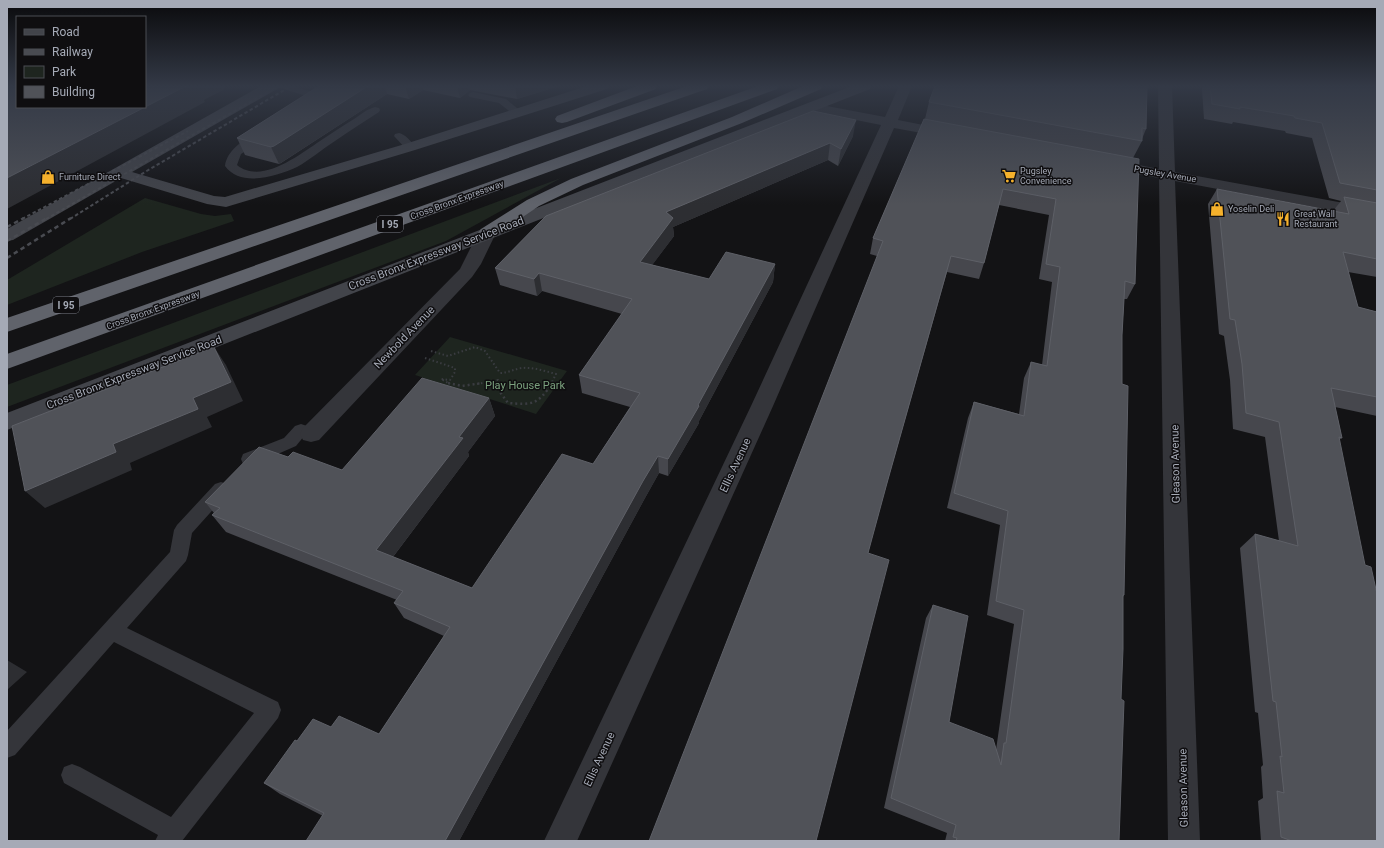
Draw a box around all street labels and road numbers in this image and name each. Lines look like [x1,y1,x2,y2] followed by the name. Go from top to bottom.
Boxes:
[1133,164,1197,184] street label: Pugsley Avenue
[409,178,506,222] street label: Cross Bronx Expressway
[347,214,526,293] street label: Cross Bronx Expressway Service Road
[377,216,403,232] road number: I 95
[105,288,202,332] street label: Cross Bronx Expressway
[53,297,79,313] road number: I 95
[371,303,438,371] street label: Newbold Avenue
[45,333,224,412] street label: Cross Bronx Expressway Service Road
[1168,424,1183,503] street label: Gleason Avenue
[717,436,754,495] street label: Ellis Avenue
[581,730,618,789] street label: Ellis Avenue
[1176,748,1191,827] street label: Gleason Avenue

